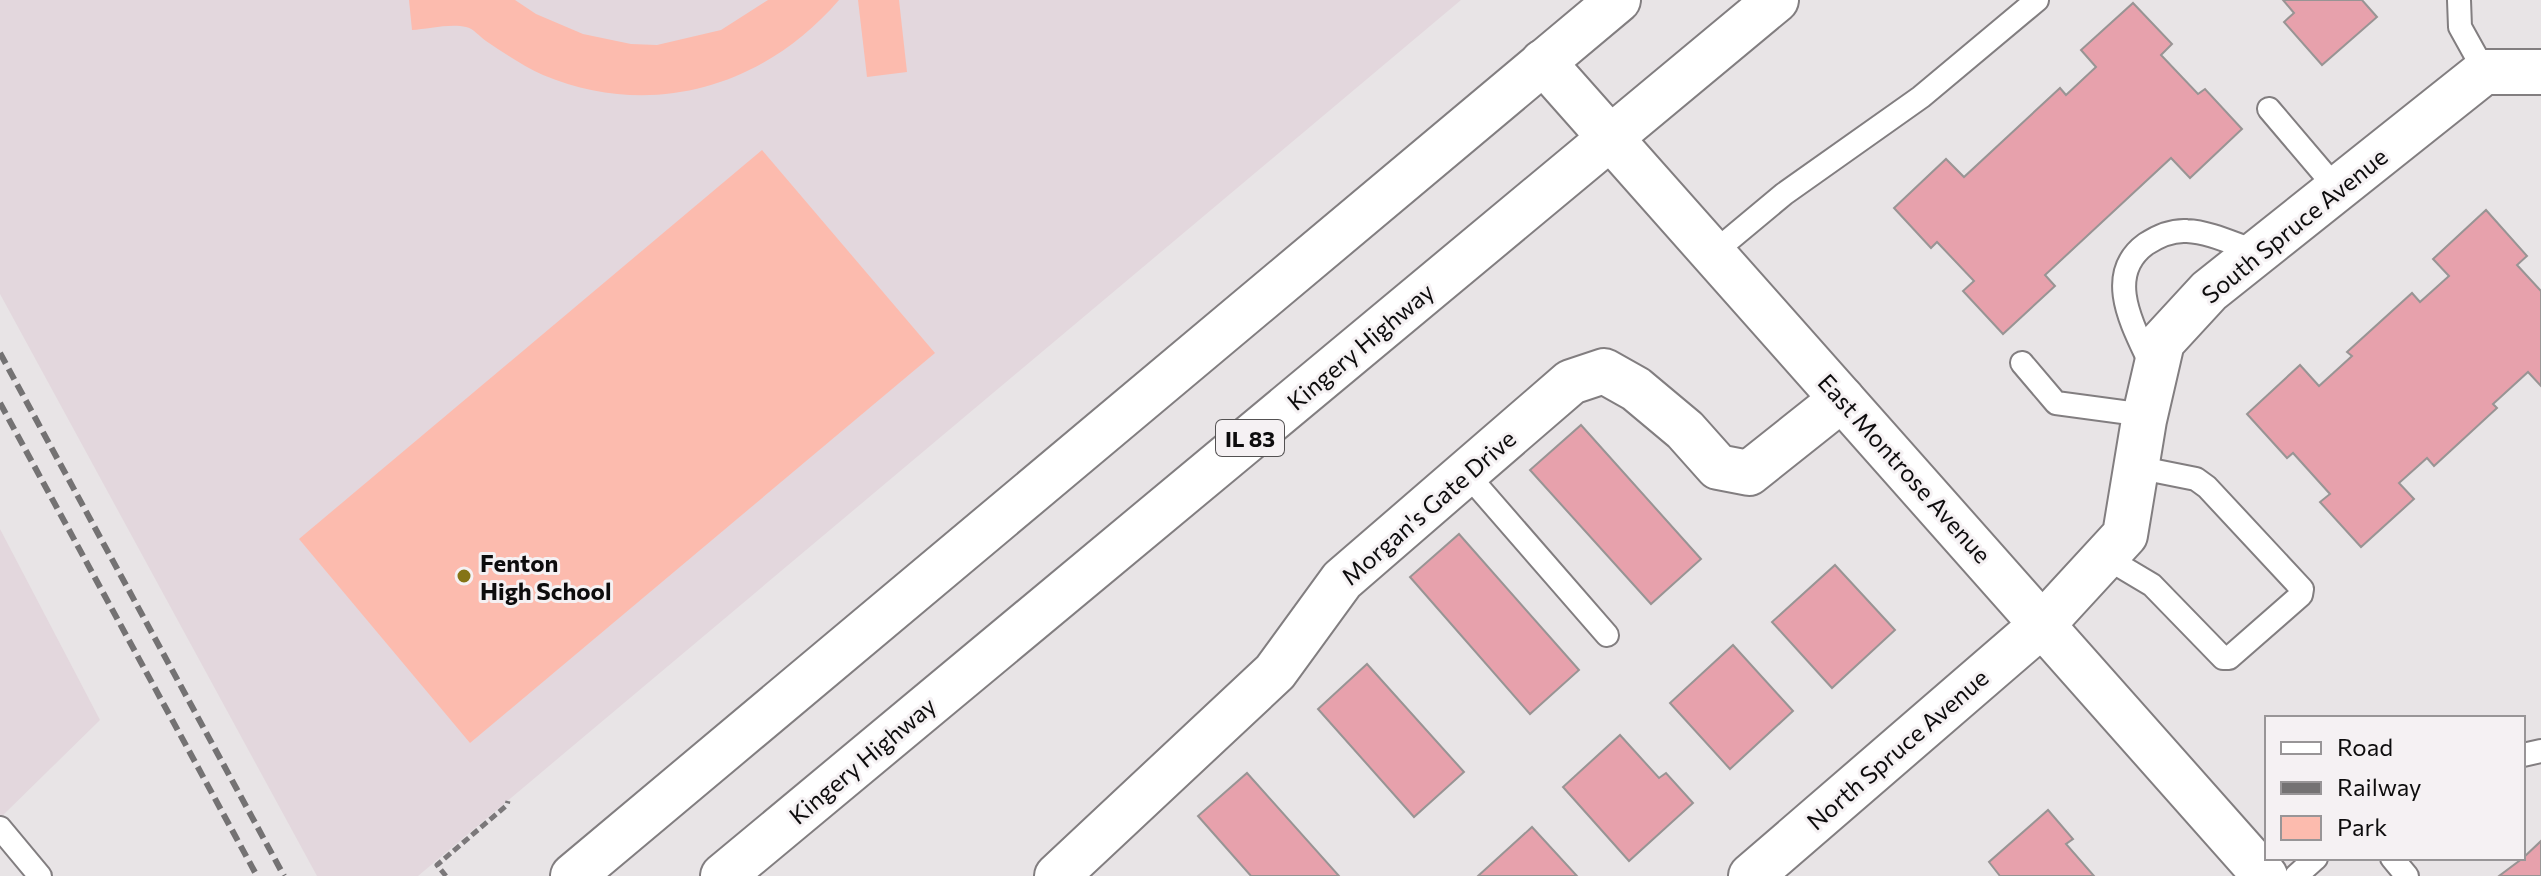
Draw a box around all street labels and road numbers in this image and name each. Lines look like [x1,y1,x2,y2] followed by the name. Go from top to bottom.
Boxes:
[2195,141,2393,309] street label: South Spruce Avenue
[1281,276,1439,416] street label: Kingery Highway
[1812,367,1998,569] street label: East Montrose Avenue
[1216,420,1284,456] road number: IL 83
[1335,423,1521,591] street label: Morgan's Gate Drive
[1800,662,1994,836] street label: North Spruce Avenue
[783,690,941,830] street label: Kingery Highway

